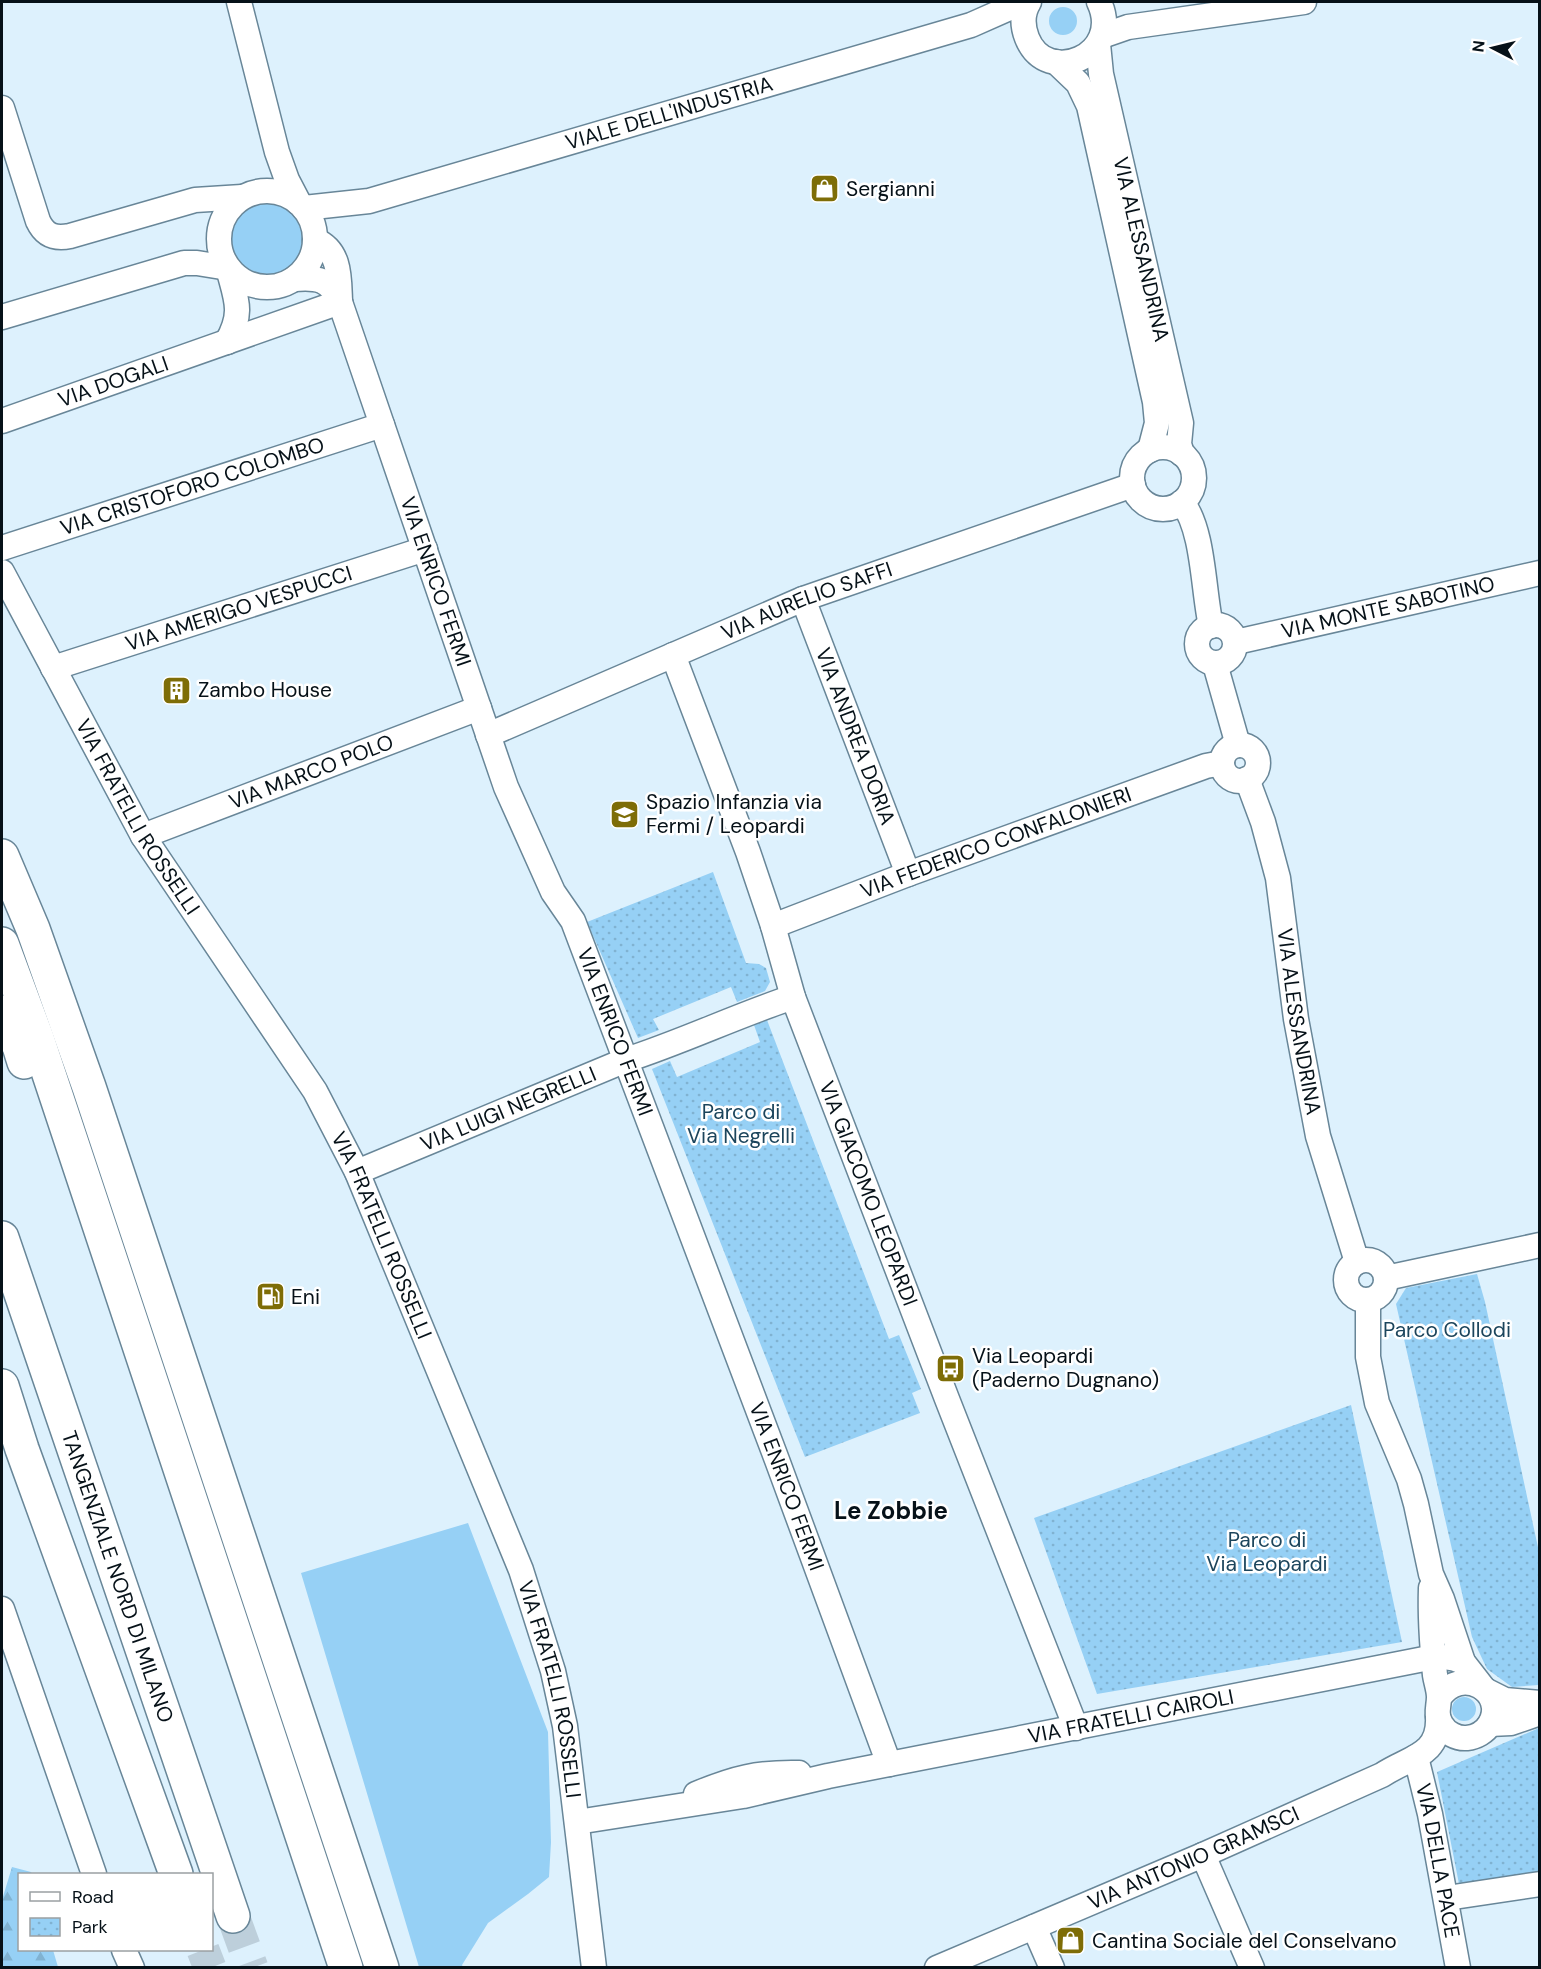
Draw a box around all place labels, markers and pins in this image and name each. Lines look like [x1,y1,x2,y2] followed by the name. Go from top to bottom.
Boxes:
[809,173,841,205] shop icon: Sergianni
[846,175,935,203] place label: Sergianni
[161,674,193,706] building icon: Zambo House
[198,676,332,704] place label: Zambo House
[646,788,822,840] place label: Spazio Infanzia via Fermi / Leopardi
[609,798,641,830] school or university icon: Spazio Infanzia via Fermi / Leopardi
[254,1281,286,1313] fuel station icon: Eni
[291,1283,320,1311] place label: Eni
[972,1342,1159,1394] place label: Via Leopardi (Paderno Dugnano)
[935,1352,967,1384] bus stop icon: Via Leopardi (Paderno Dugnano)
[1055,1925,1087,1957] shop icon: Cantina Sociale del Conselvano
[1092,1927,1397,1955] place label: Cantina Sociale del Conselvano

